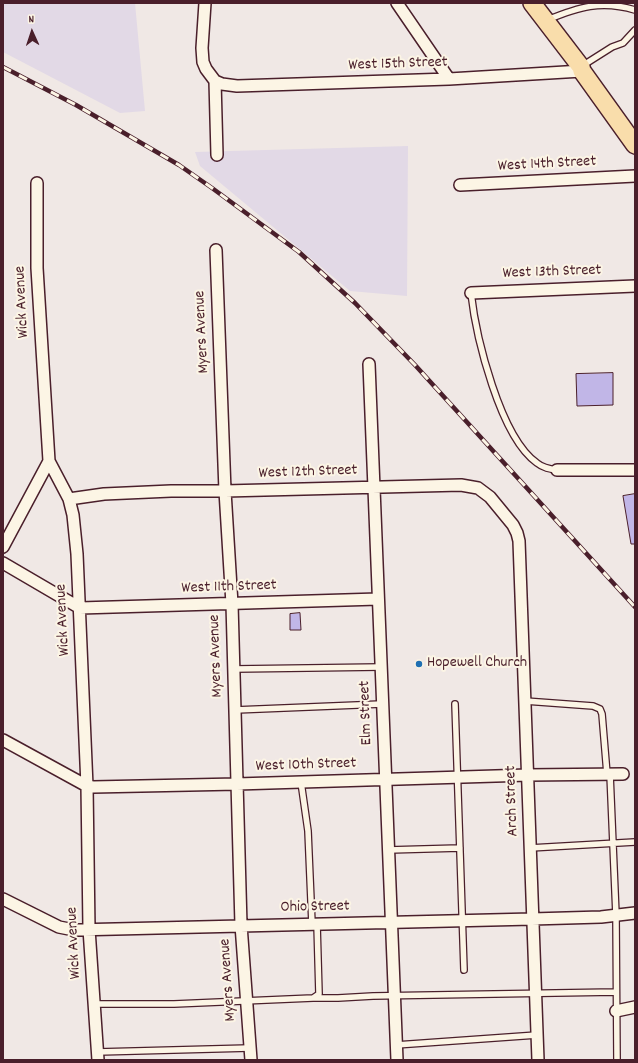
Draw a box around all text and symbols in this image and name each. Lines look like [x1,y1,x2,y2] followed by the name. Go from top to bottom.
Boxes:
[12,12,52,52] north arrow
[28,12,35,28] text: N
[348,54,448,76] street label: West 15th Street
[497,153,597,177] street label: West 14th Street
[502,262,602,284] street label: West 13th Street
[12,265,34,339] street label: Wick Avenue
[191,290,215,374] street label: Myers Avenue
[258,462,358,484] street label: West 12th Street
[181,577,277,599] street label: West 11th Street
[53,583,75,657] street label: Wick Avenue
[206,614,228,698] street label: Myers Avenue
[427,654,527,674] place label: Hopewell Church
[414,659,424,669] marker: Hopewell Church
[356,680,378,746] street label: Elm Street
[255,755,357,777] street label: West 10th Street
[502,765,524,837] street label: Arch Street
[280,898,350,918] street label: Ohio Street
[64,906,86,980] street label: Wick Avenue
[217,938,241,1022] street label: Myers Avenue

